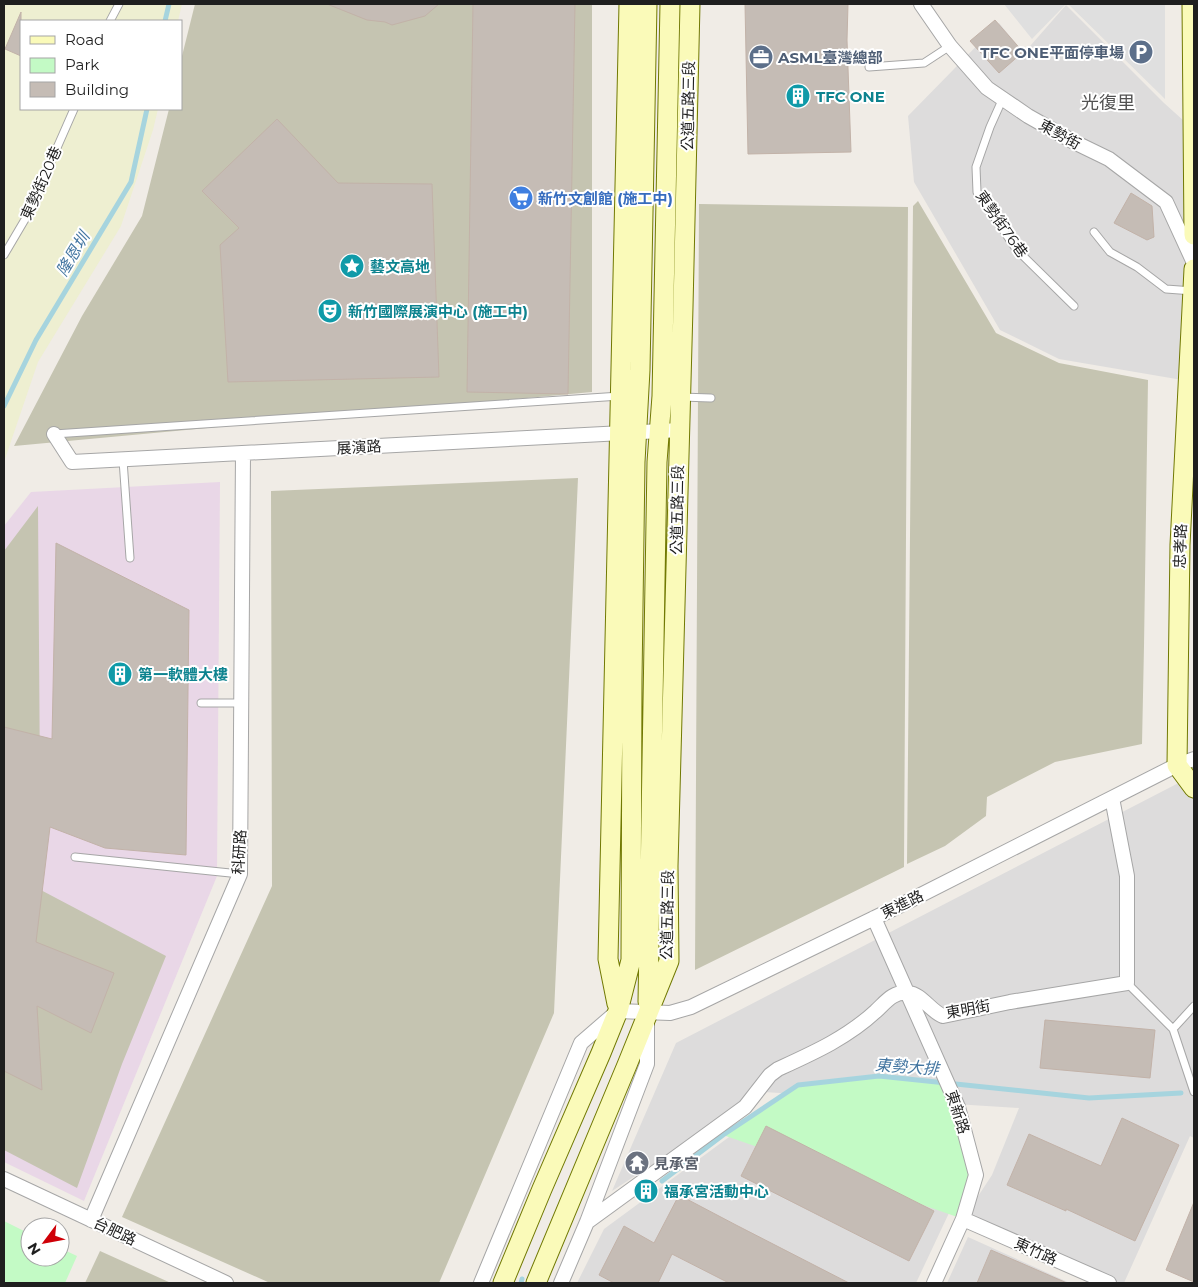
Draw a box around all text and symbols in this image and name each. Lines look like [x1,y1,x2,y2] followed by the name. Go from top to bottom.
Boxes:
[20,20,182,110] legend
[65,30,104,49] text: Road
[1128,39,1154,65] parking icon: TFC ONE平面停車場
[980,43,1124,62] place label: TFC ONE平面停車場
[748,44,774,70] office icon: ASML臺灣總部
[777,48,882,67] place label: ASML臺灣總部
[65,55,99,74] text: Park
[678,61,698,151] street label: 公道五路三段
[65,80,129,99] text: Building
[785,83,811,109] building icon: TFC ONE
[816,87,885,106] place label: TFC ONE
[1081,92,1135,114] district label: 光復里
[1036,115,1084,153] street label: 東勢街
[16,143,66,223] street label: 東勢街20巷
[508,185,534,211] supermarket icon: 新竹文創館 (施工中)
[972,187,1032,261] street label: 東勢街76巷
[538,189,673,208] place label: 新竹文創館 (施工中)
[52,227,95,279] water label: 隆恩圳
[339,253,365,279] place icon: 藝文高地
[370,257,430,276] place label: 藝文高地
[317,298,343,324] theatre icon: 新竹國際展演中心 (施工中)
[348,302,528,321] place label: 新竹國際展演中心 (施工中)
[336,436,382,458] street label: 展演路
[667,465,687,555] street label: 公道五路三段
[1170,523,1190,569] street label: 忠孝路
[107,661,133,687] building icon: 第一軟體大樓
[138,665,228,684] place label: 第一軟體大樓
[228,829,250,875] street label: 科研路
[657,870,677,960] street label: 公道五路三段
[878,886,926,922] street label: 東進路
[944,996,992,1022] street label: 東明街
[874,1055,942,1079] water label: 東勢大排
[942,1088,974,1136] street label: 東新路
[624,1150,650,1176] temple icon: 見承宮
[654,1154,699,1173] place label: 見承宮
[633,1178,659,1204] building icon: 福承宮活動中心
[664,1182,769,1201] place label: 福承宮活動中心
[91,1213,139,1249] street label: 台肥路
[20,1217,70,1267] north arrow
[1012,1233,1060,1269] street label: 東竹路
[23,1239,45,1258] text: N

